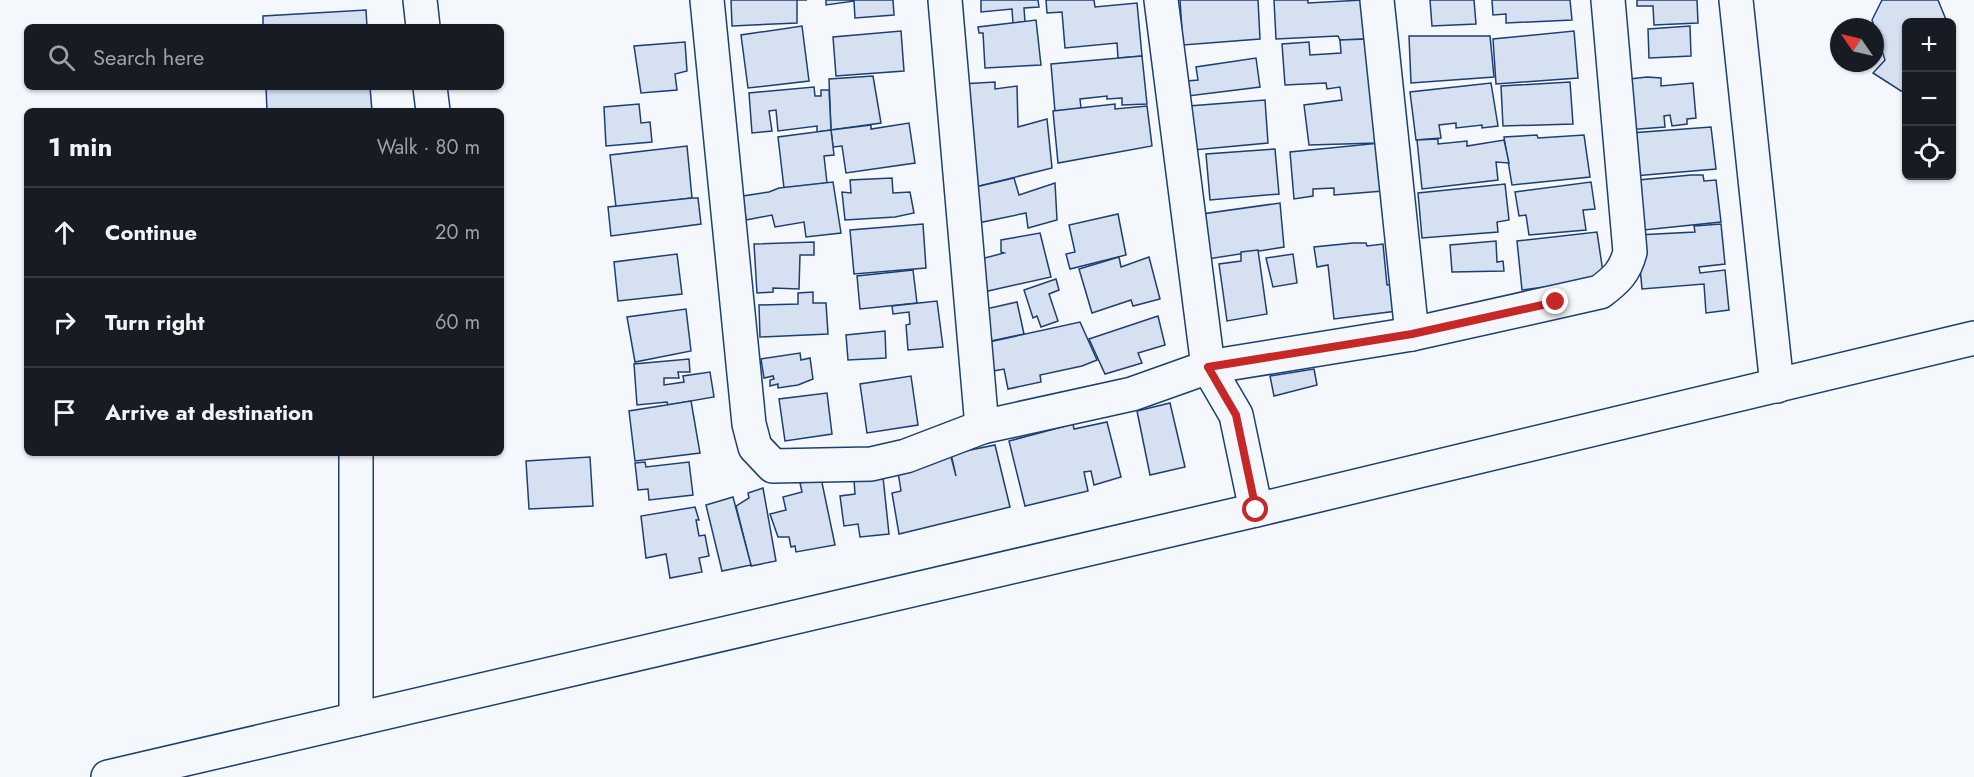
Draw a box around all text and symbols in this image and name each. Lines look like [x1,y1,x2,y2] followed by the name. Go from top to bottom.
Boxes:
[1830,18,1884,72] north arrow
[1902,18,1956,180] map controls
[1902,18,1956,72] button: +
[24,24,504,90] search box
[45,41,78,74] icon: search
[93,41,204,73] text: Search here
[1902,72,1956,126] button: −
[1902,126,1956,180] button: locate
[48,128,112,166] text: 1 min
[377,133,480,162] text: Walk · 80 m
[48,216,81,249] icon: ahead
[105,216,197,248] text: Continue
[435,218,480,247] text: 20 m
[1542,288,1568,314] route end
[48,306,81,339] icon: right
[105,306,205,338] text: Turn right
[435,308,480,337] text: 60 m
[48,396,81,429] icon: arrive
[105,396,314,428] text: Arrive at destination
[1242,496,1268,522] route start

